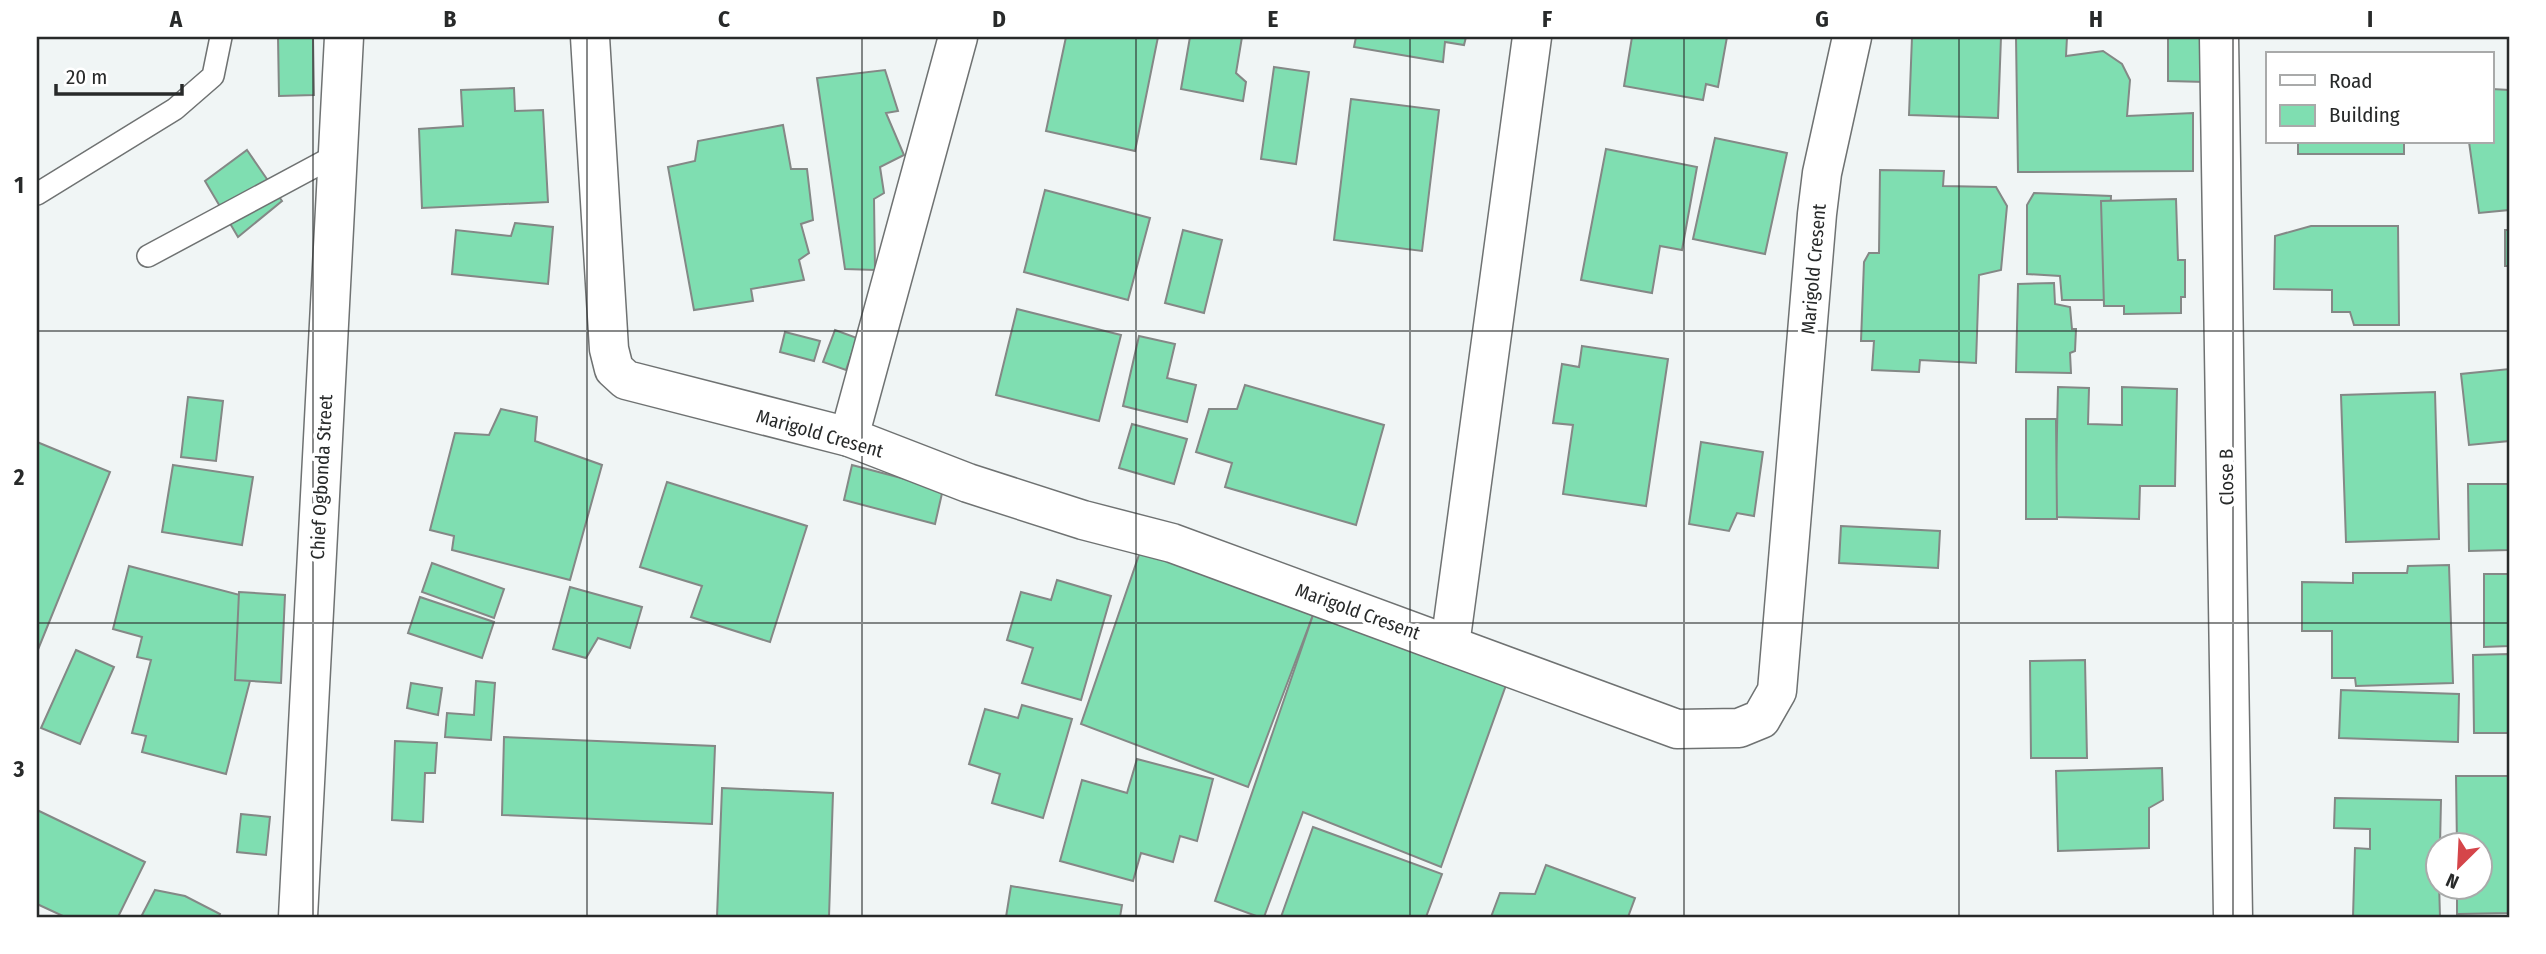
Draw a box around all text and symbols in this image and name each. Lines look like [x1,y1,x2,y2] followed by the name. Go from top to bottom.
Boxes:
[169,5,183,33] text: A
[444,5,457,33] text: B
[718,5,730,33] text: C
[992,5,1006,33] text: D
[1268,5,1279,33] text: E
[1542,5,1552,33] text: F
[1815,5,1829,33] text: G
[2089,5,2103,33] text: H
[2367,5,2373,33] text: I
[56,52,182,96] scale bar
[2266,52,2494,144] legend
[66,64,107,90] text: 20 m
[2329,68,2373,94] text: Road
[2329,102,2400,128] text: Building
[14,171,24,199] text: 1
[1796,202,1831,335] street label: Marigold Cresent
[306,393,337,560] street label: Chief Ogbonda Street
[754,404,887,463] street label: Marigold Cresent
[2215,448,2238,506] street label: Close B
[13,463,25,491] text: 2
[1292,578,1424,645] street label: Marigold Cresent
[13,755,25,783] text: 3
[2424,832,2494,902] north arrow
[2442,868,2462,894] text: N

